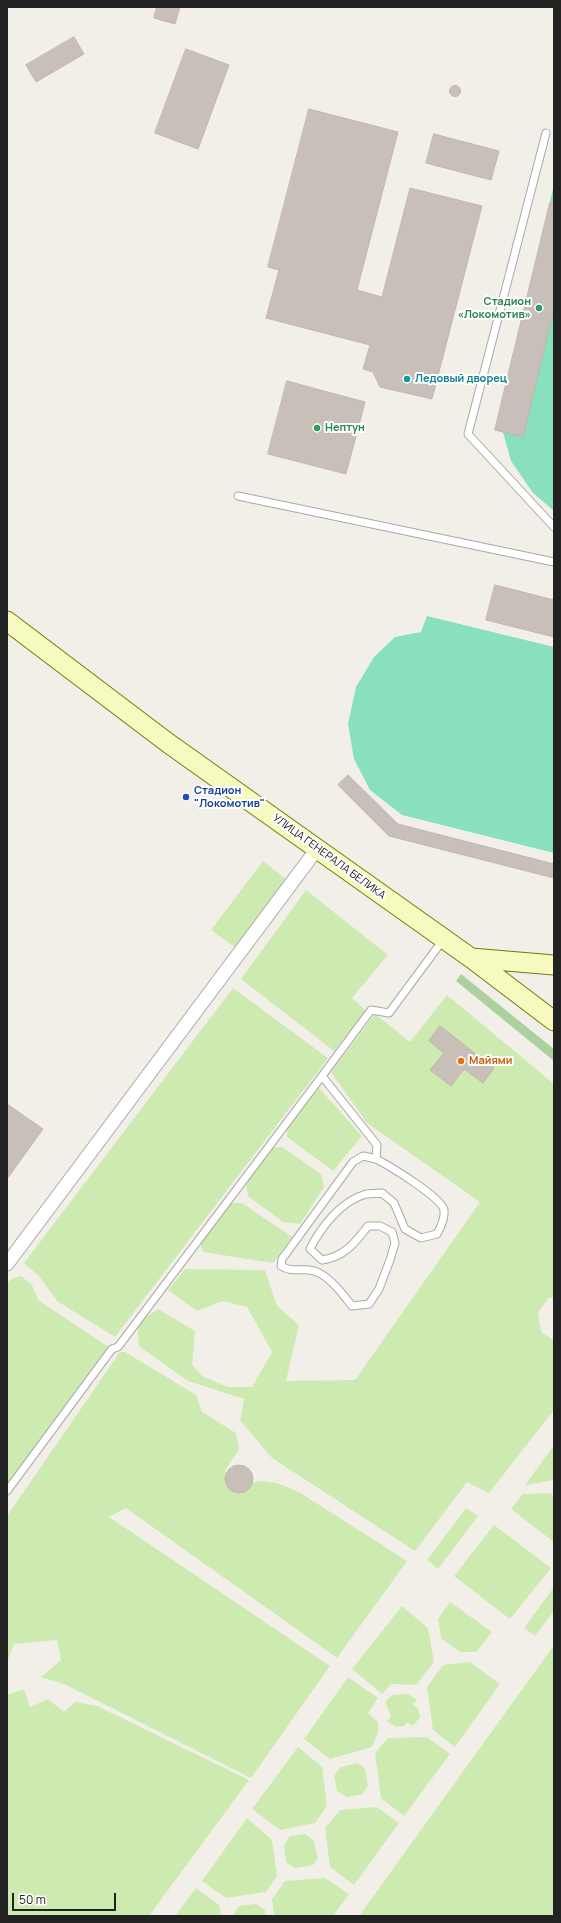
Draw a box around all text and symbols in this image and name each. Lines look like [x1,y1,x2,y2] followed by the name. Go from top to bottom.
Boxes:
[457,295,531,321] place label: Стадион «Локомотив»
[534,303,544,313] marker: Стадион «Локомотив»
[415,372,507,386] place label: Ледовый дворец
[402,374,412,384] marker: Ледовый дворец
[325,421,365,435] place label: Нептун
[312,423,322,433] marker: Нептун
[194,784,265,810] place label: Стадион "Локомотив"
[181,792,191,802] marker: Стадион "Локомотив"
[270,812,388,902] street label: УЛИЦА ГЕНЕРАЛА БЕЛИКА
[469,1054,512,1068] place label: Майями
[456,1056,466,1066] marker: Майями
[14,1885,118,1911] scale bar
[19,1891,46,1908] text: 50 m

